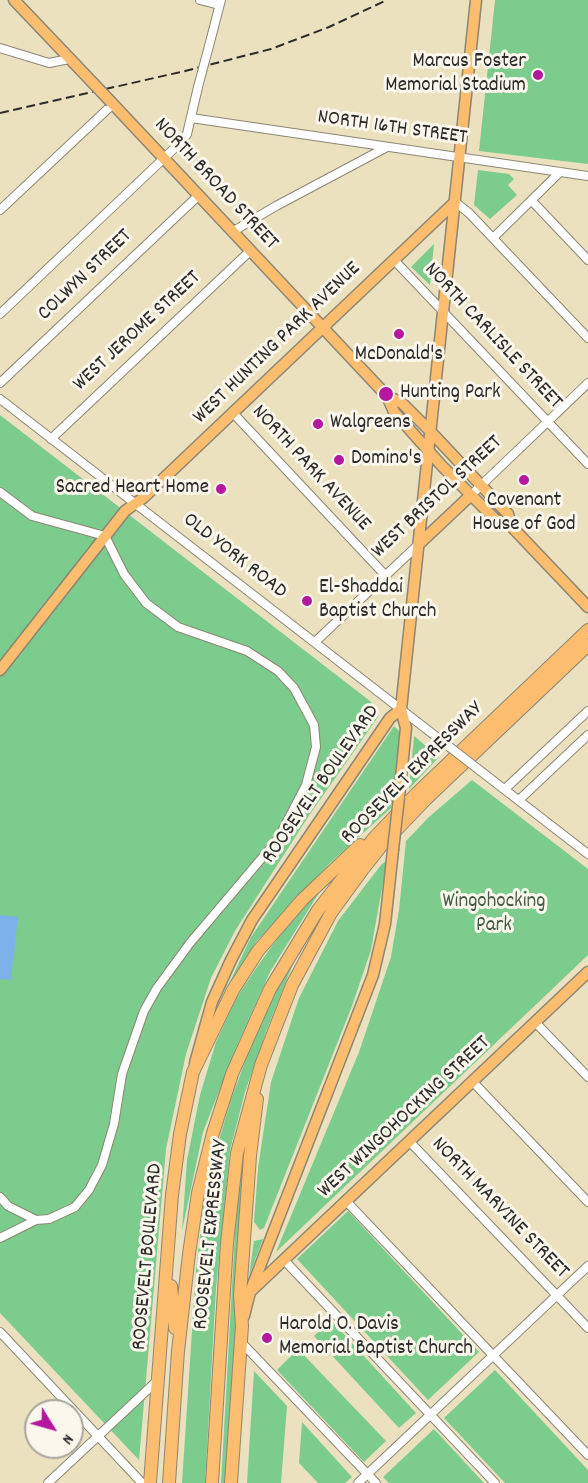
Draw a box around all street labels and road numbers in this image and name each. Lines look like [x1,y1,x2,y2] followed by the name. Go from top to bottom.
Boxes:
[316,106,468,152] street label: NORTH 16TH STREET
[147,114,283,256] street label: NORTH BROAD STREET
[34,225,138,327] street label: COLWYN STREET
[189,258,367,430] street label: WEST HUNTING PARK AVENUE
[418,258,566,416] street label: NORTH CARLISLE STREET
[69,266,207,398] street label: WEST JEROME STREET
[245,401,375,537] street label: NORTH PARK AVENUE
[368,431,508,565] street label: WEST BRISTOL STREET
[177,508,291,606] street label: OLD YORK ROAD
[337,698,489,850] street label: ROOSEVELT EXPRESSWAY
[258,701,386,869] street label: ROOSEVELT BOULEVARD
[314,1032,496,1204] street label: WEST WINGOHOCKING STREET
[425,1133,573,1285] street label: NORTH MARVINE STREET
[190,1139,234,1331] street label: ROOSEVELT EXPRESSWAY
[128,1163,170,1351] street label: ROOSEVELT BOULEVARD

